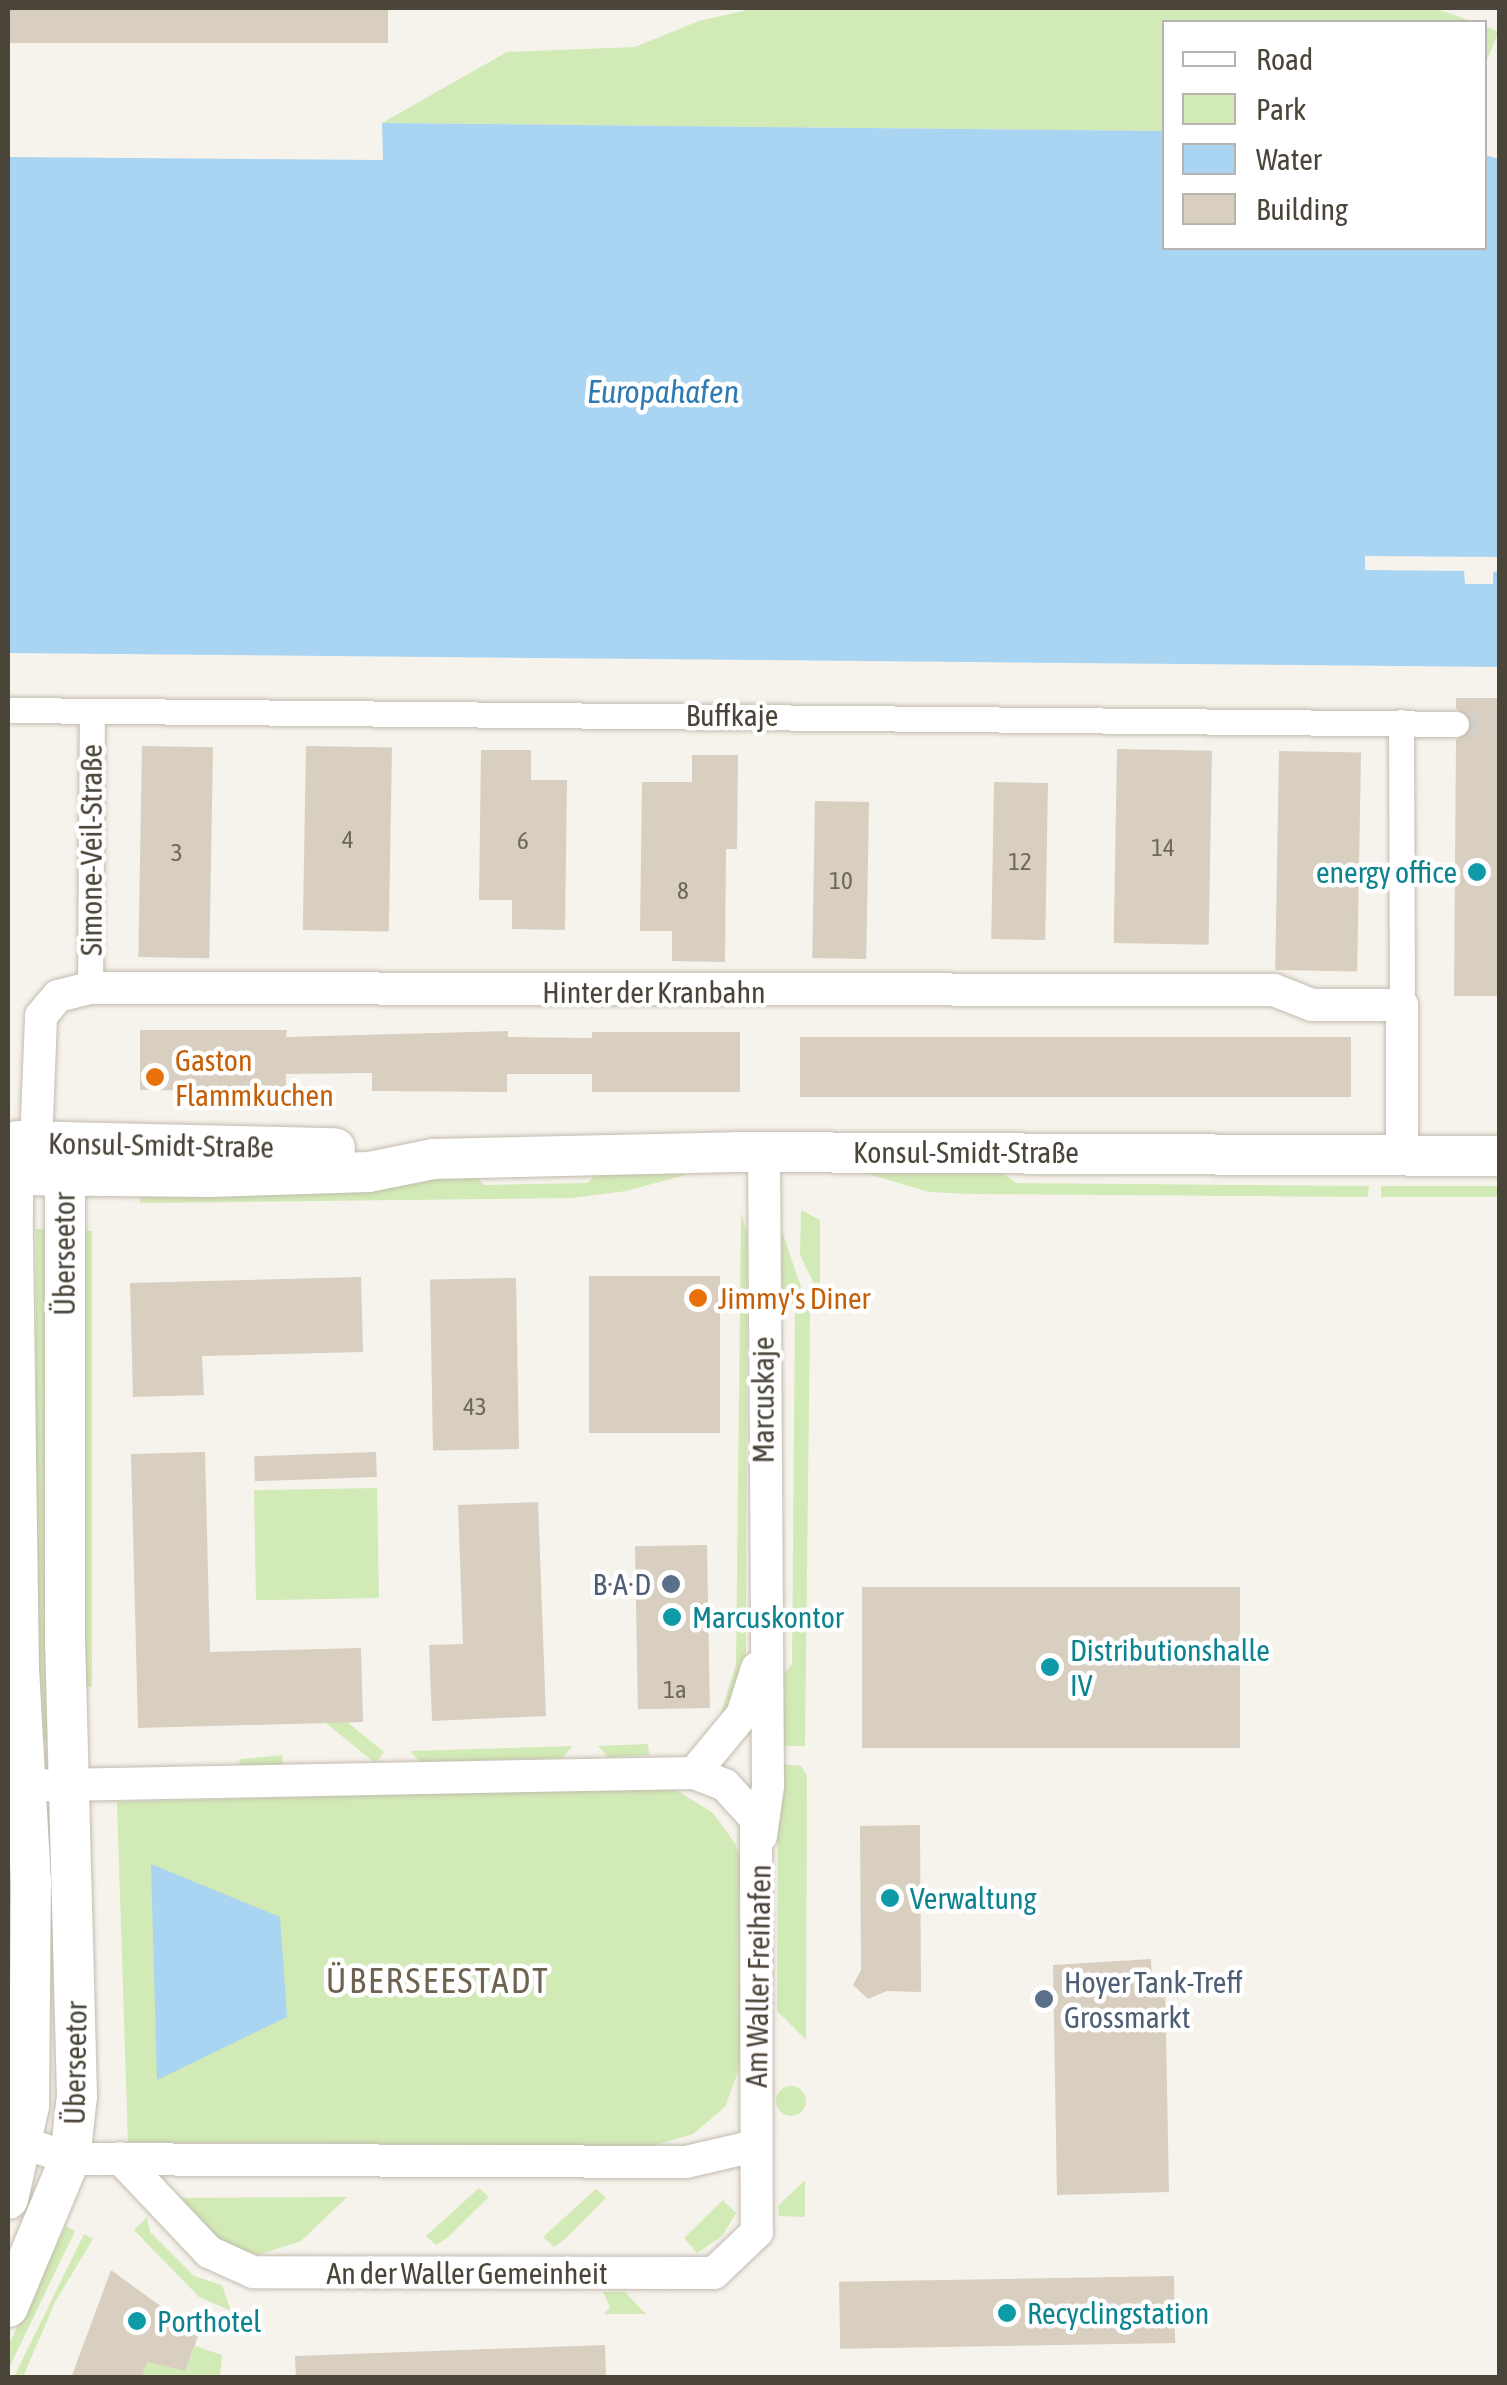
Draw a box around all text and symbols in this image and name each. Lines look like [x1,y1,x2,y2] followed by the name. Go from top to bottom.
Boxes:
[1162,20,1487,250] legend
[1256,42,1313,76] text: Road
[1256,92,1306,126] text: Park
[1256,142,1322,176] text: Water
[1256,192,1348,226] text: Building
[587,373,739,411] water label: Europahafen
[686,697,778,733] street label: Buffkaje
[73,744,109,956] street label: Simone-Veil-Straße
[342,824,354,854] house number: 4
[517,825,529,855] house number: 6
[1151,832,1175,862] house number: 14
[171,837,183,867] house number: 3
[1008,846,1032,876] house number: 12
[1316,854,1457,890] place label: energy office
[1466,861,1488,883] marker: energy office
[829,865,853,895] house number: 10
[677,875,689,905] house number: 8
[542,974,766,1010] street label: Hinter der Kranbahn
[175,1042,334,1112] place label: Gaston Flammkuchen
[144,1066,166,1088] marker: Gaston Flammkuchen
[48,1125,274,1165] street label: Konsul-Smidt-Straße
[853,1134,1079,1170] street label: Konsul-Smidt-Straße
[46,1192,82,1316] street label: Überseetor
[718,1280,870,1316] place label: Jimmy's Diner
[687,1287,709,1309] marker: Jimmy's Diner
[745,1337,781,1463] street label: Marcuskaje
[463,1391,487,1421] house number: 43
[592,1566,651,1602] place label: B·A·D
[660,1573,682,1595] marker: B·A·D
[692,1599,844,1635] place label: Marcuskontor
[661,1606,683,1628] marker: Marcuskontor
[1070,1632,1270,1702] place label: Distributionshalle IV
[1039,1656,1061,1678] marker: Distributionshalle IV
[663,1674,687,1704] house number: 1a
[738,1864,778,2088] street label: Am Waller Freihafen
[910,1880,1036,1916] place label: Verwaltung
[879,1887,901,1909] marker: Verwaltung
[326,1959,550,2001] district label: ÜBERSEESTADT
[1064,1964,1243,2034] place label: Hoyer Tank-Treff Grossmarkt
[1033,1988,1055,2010] marker: Hoyer Tank-Treff Grossmarkt
[56,2001,94,2125] street label: Überseetor
[326,2255,608,2291] street label: An der Waller Gemeinheit
[1027,2295,1209,2331] place label: Recyclingstation
[996,2302,1018,2324] marker: Recyclingstation
[157,2303,261,2339] place label: Porthotel
[126,2310,148,2332] marker: Porthotel

